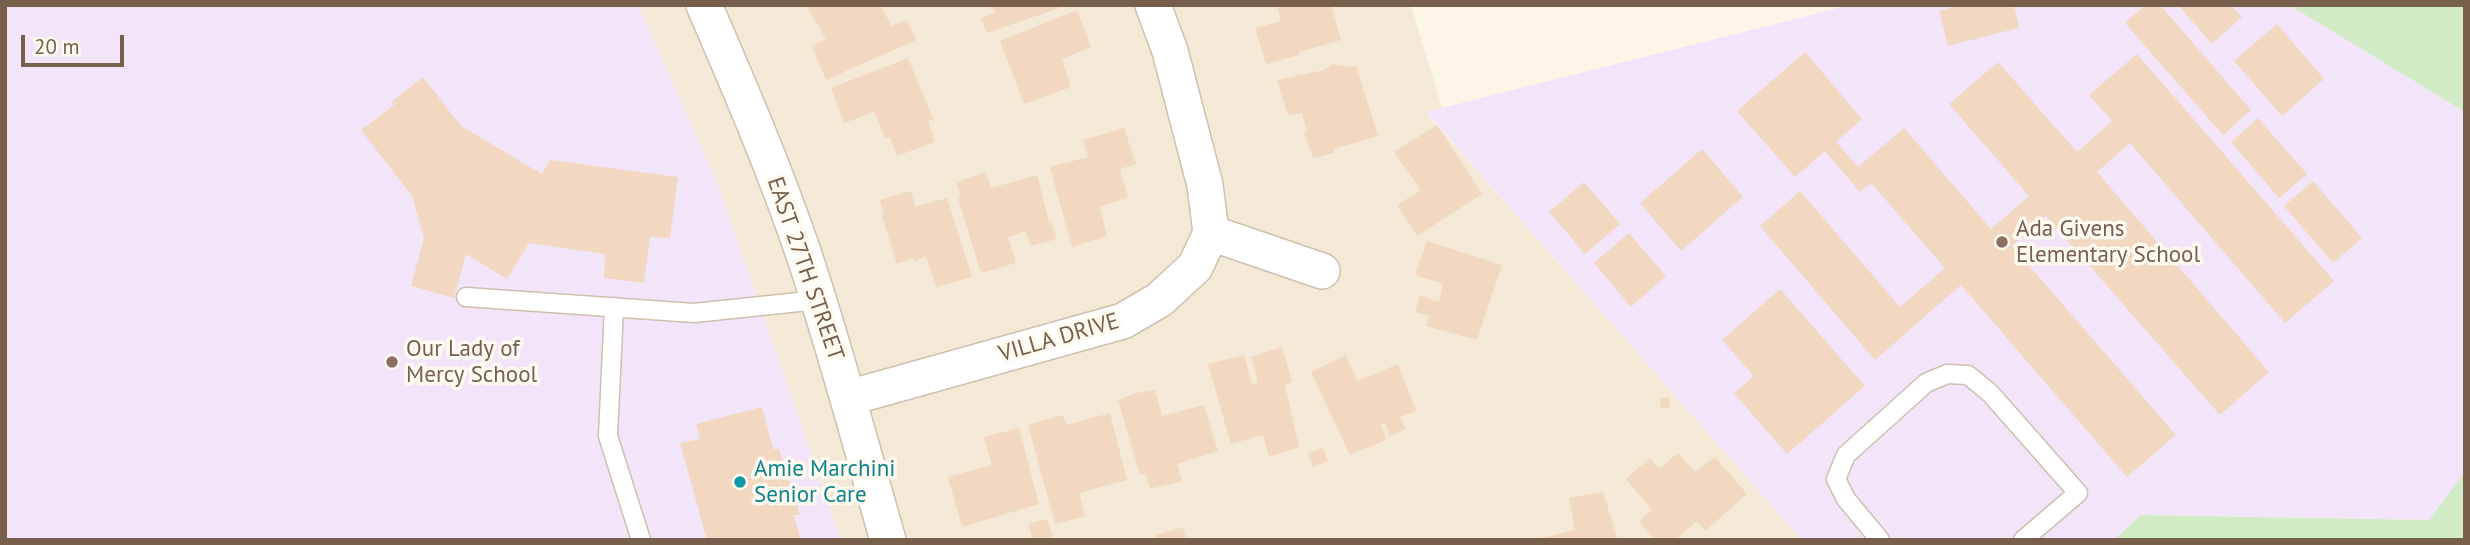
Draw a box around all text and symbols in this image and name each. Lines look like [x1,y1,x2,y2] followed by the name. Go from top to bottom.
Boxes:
[24,21,128,65] scale bar
[34,33,80,60] text: 20 m
[761,174,849,364] street label: EAST 27TH STREET
[2016,215,2200,269] place label: Ada Givens Elementary School
[1994,234,2010,250] marker: Ada Givens Elementary School
[996,308,1122,368] street label: VILLA DRIVE
[406,335,537,389] place label: Our Lady of Mercy School
[384,354,400,370] marker: Our Lady of Mercy School
[754,455,895,509] place label: Amie Marchini Senior Care
[732,474,748,490] marker: Amie Marchini Senior Care

